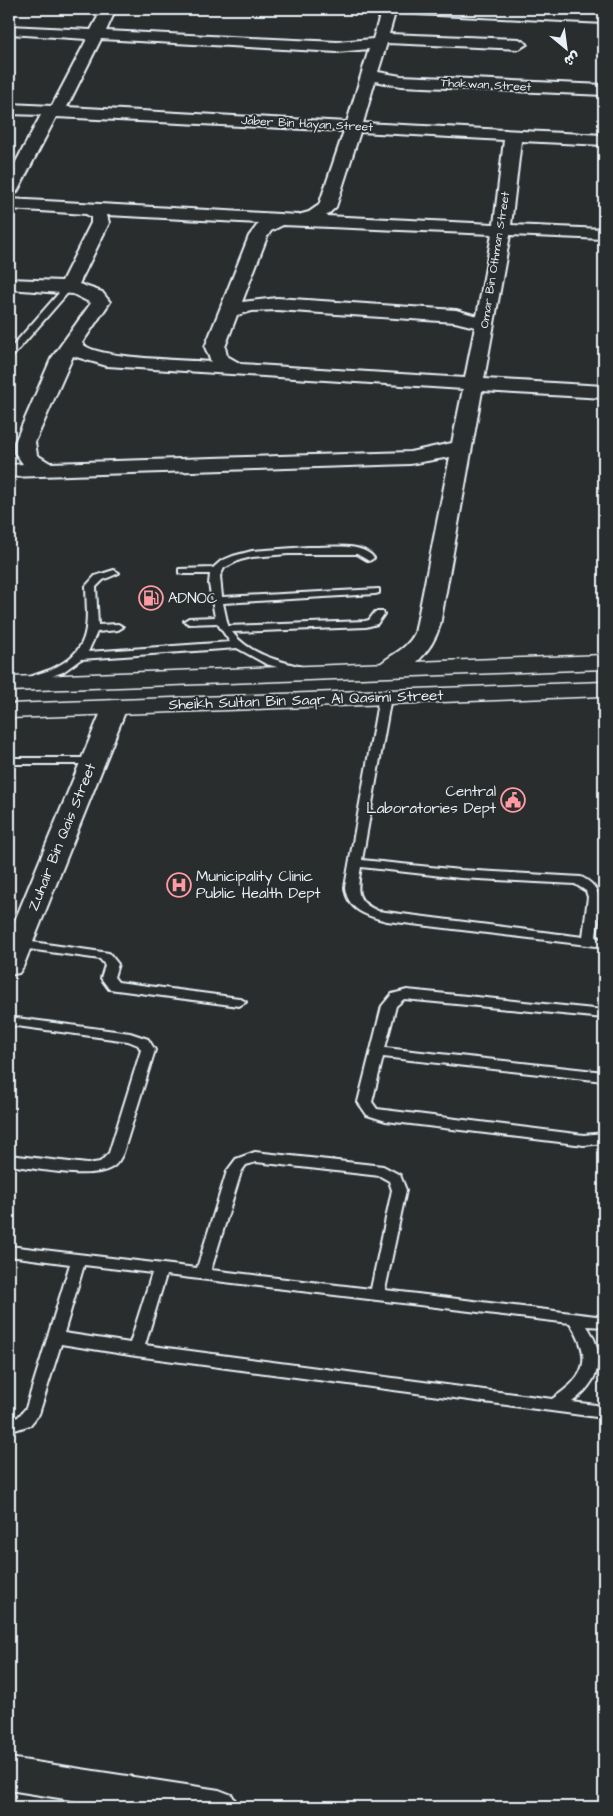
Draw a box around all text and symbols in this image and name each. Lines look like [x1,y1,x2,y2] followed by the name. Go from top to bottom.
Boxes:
[540,22,590,72] north arrow
[560,46,583,71] text: ش
[440,74,532,96] street label: Thakwan Street
[241,112,374,137] street label: Jaber Bin Hayan Street
[476,190,514,330] street label: Omar Bin Othman Street
[138,585,164,611] fuel station icon: ADNOC
[168,588,218,609] place label: ADNOC
[168,685,444,715] street label: Sheikh Sultan Bin Saqr Al Qasimi Street
[23,760,101,914] street label: Zuhair Bin Qais Street
[366,781,496,819] place label: Central Laboratories Dept
[500,787,526,813] public building icon: Central Laboratories Dept
[196,866,321,904] place label: Municipality Clinic Public Health Dept
[166,872,192,898] hospital icon: Municipality Clinic Public Health Dept

